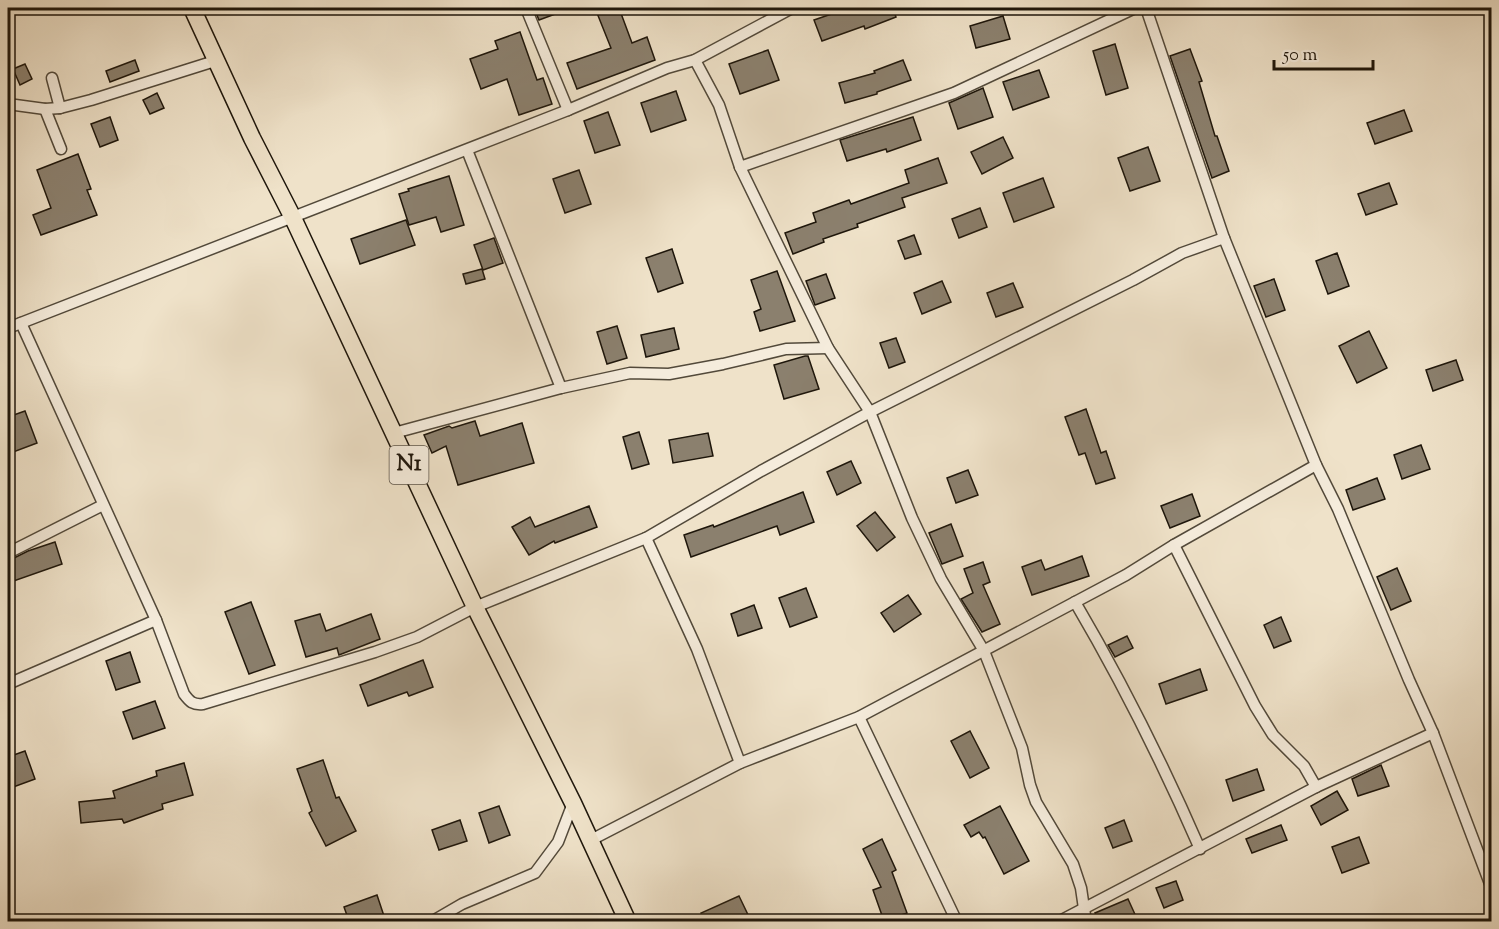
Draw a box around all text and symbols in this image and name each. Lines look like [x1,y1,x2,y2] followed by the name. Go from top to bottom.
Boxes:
[1274,33,1373,71] scale bar
[1282,43,1318,69] text: 50 m
[390,446,428,484] road number: N1

